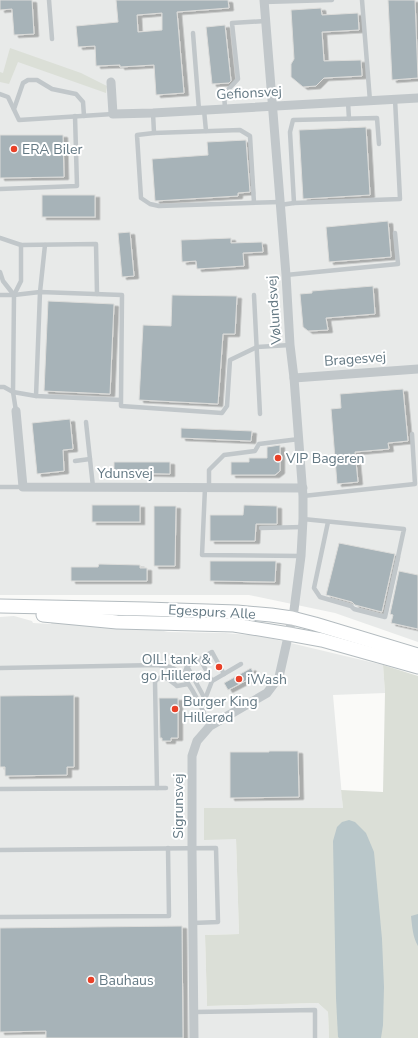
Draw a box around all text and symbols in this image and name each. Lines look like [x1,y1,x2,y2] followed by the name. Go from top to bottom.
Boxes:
[216,82,282,104] street label: Gefionsvej
[22,140,82,159] place label: ERA Biler
[9,144,19,154] marker: ERA Biler
[262,275,286,346] street label: Vølundsvej
[323,347,387,371] street label: Bragesvej
[285,449,365,468] place label: VIP Bageren
[273,453,283,463] marker: VIP Bageren
[96,464,153,483] street label: Ydunsvej
[168,600,256,624] street label: Egespurs Alle
[141,650,211,685] place label: OIL! tank & go Hillerød
[214,662,224,672] marker: OIL! tank & go Hillerød
[247,670,287,689] place label: iWash
[234,674,244,684] marker: iWash
[183,692,258,727] place label: Burger King Hillerød
[170,704,180,714] marker: Burger King Hillerød
[169,773,188,839] street label: Sigrunsvej
[99,971,154,990] place label: Bauhaus
[86,975,96,985] marker: Bauhaus

